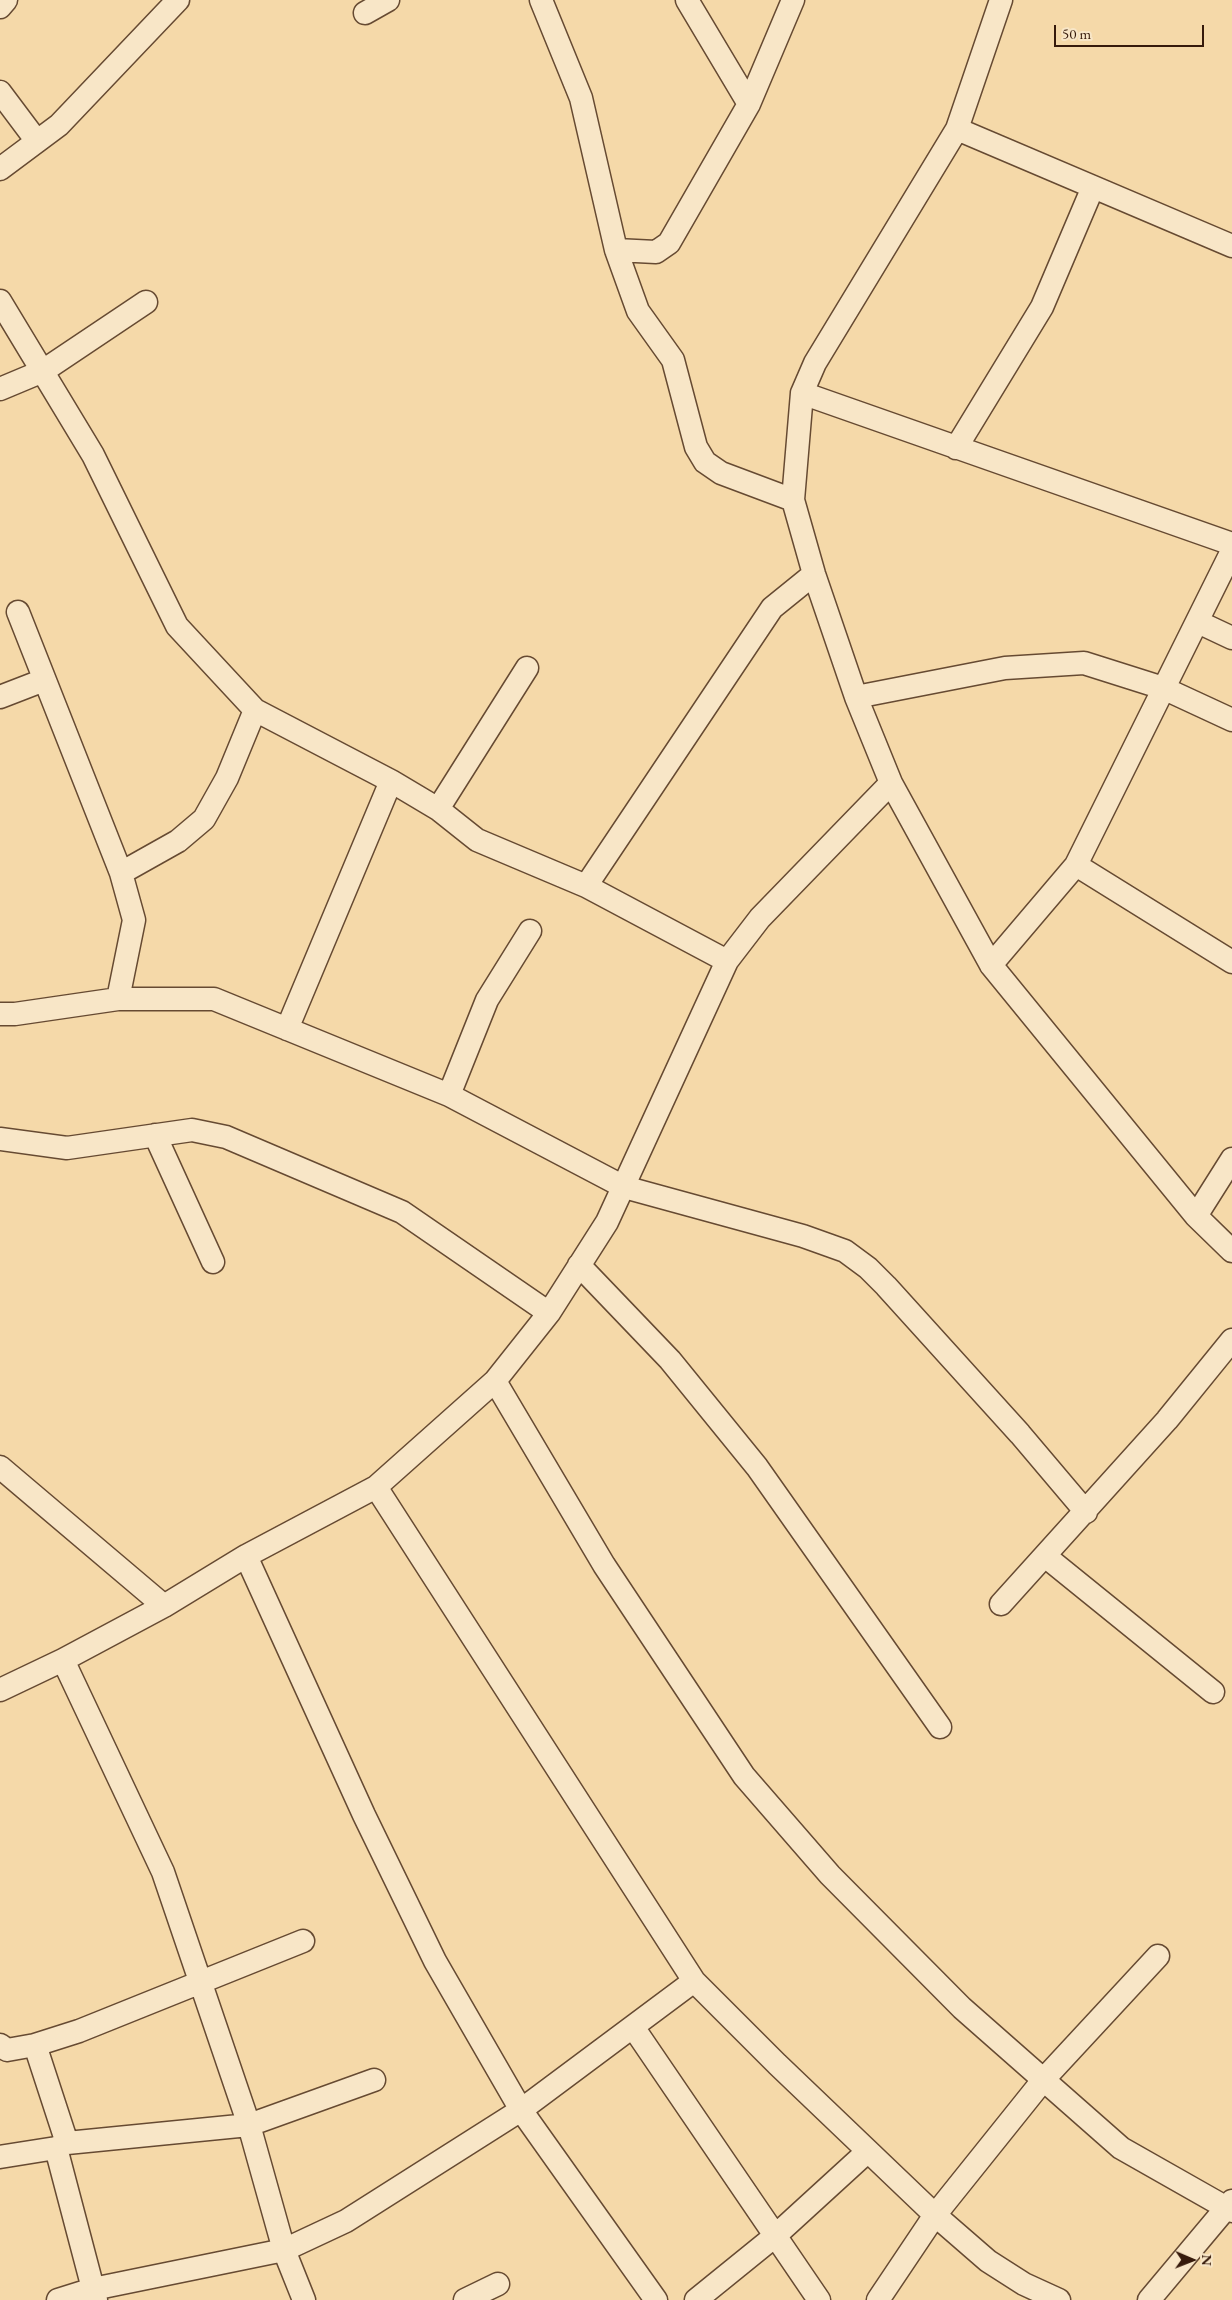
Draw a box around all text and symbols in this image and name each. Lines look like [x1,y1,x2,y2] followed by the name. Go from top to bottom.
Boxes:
[1057,15,1207,47] scale bar
[1062,24,1091,43] text: 50 m
[1167,2235,1217,2285] north arrow
[1198,2254,1216,2266] text: N

